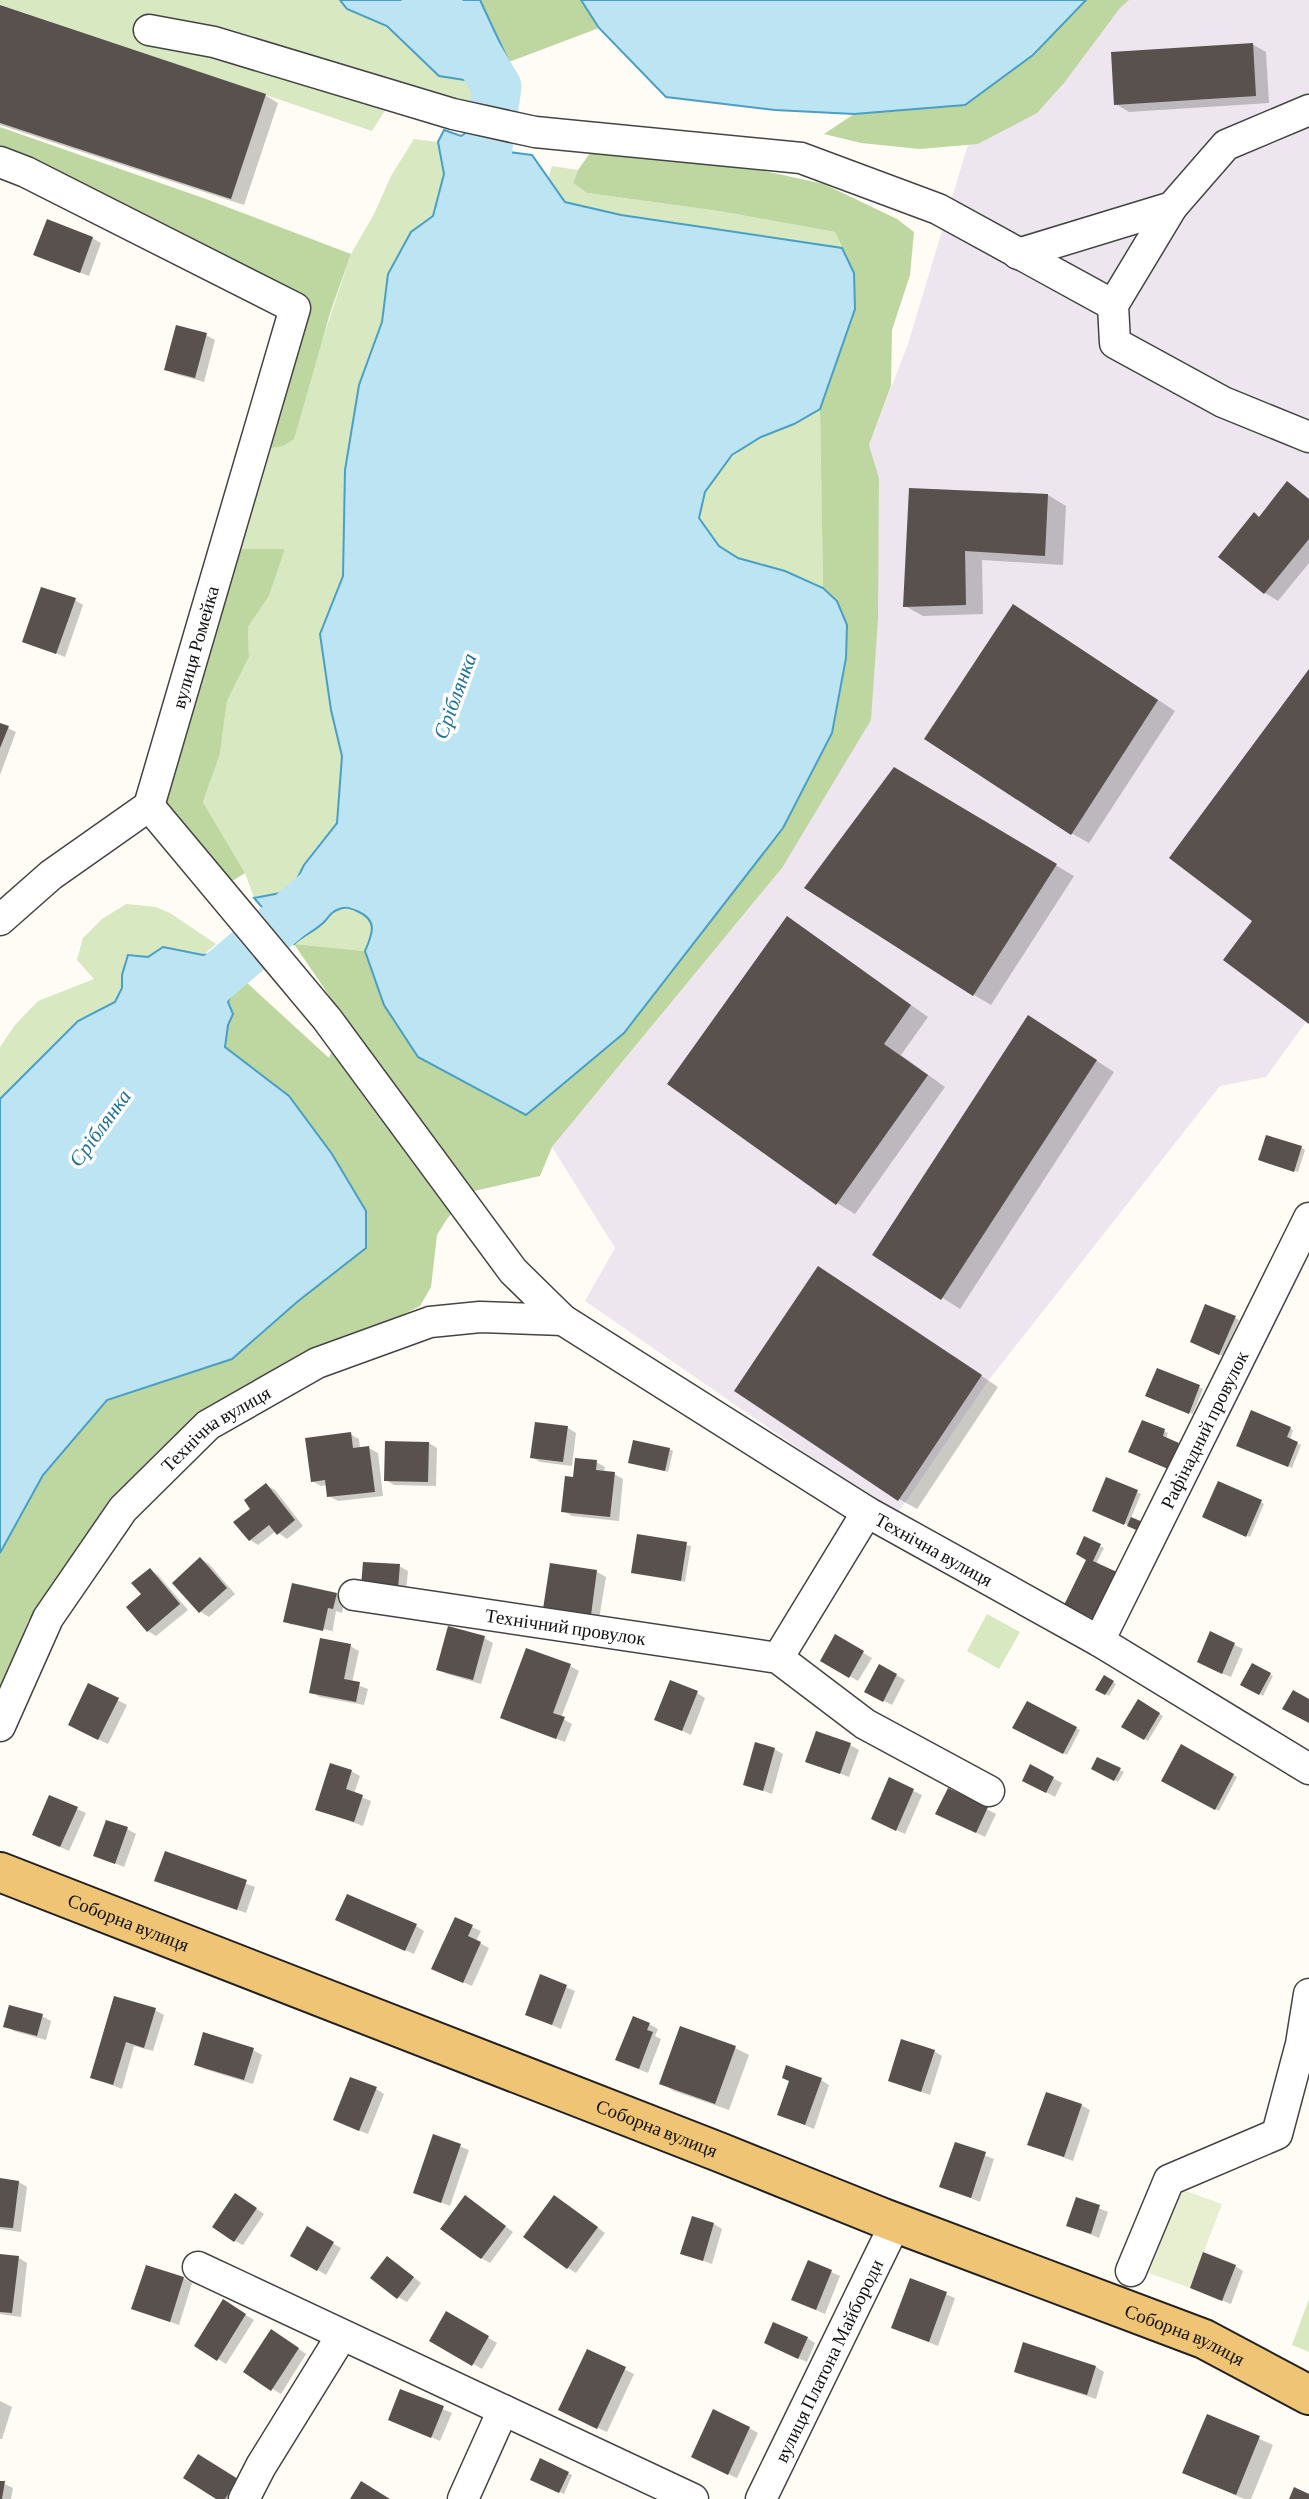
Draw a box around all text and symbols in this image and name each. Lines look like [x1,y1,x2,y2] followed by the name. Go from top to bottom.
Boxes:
[168,583,223,711] street label: вулиця Ромейка
[428,650,482,742] water label: Сріблянка
[64,1085,136,1171] water label: Сріблянка
[1156,1347,1253,1512] street label: Рафінадний провулок
[157,1382,274,1476] street label: Технічна вулиця
[871,1509,996,1591] street label: Технічна вулиця
[484,1605,648,1649] street label: Технічний провулок
[65,1889,192,1956] street label: Соборна вулиця
[593,2095,721,2162] street label: Соборна вулиця
[771,2256,887,2466] street label: вулиця Платона Майбороди
[1122,2300,1249,2370] street label: Соборна вулиця

